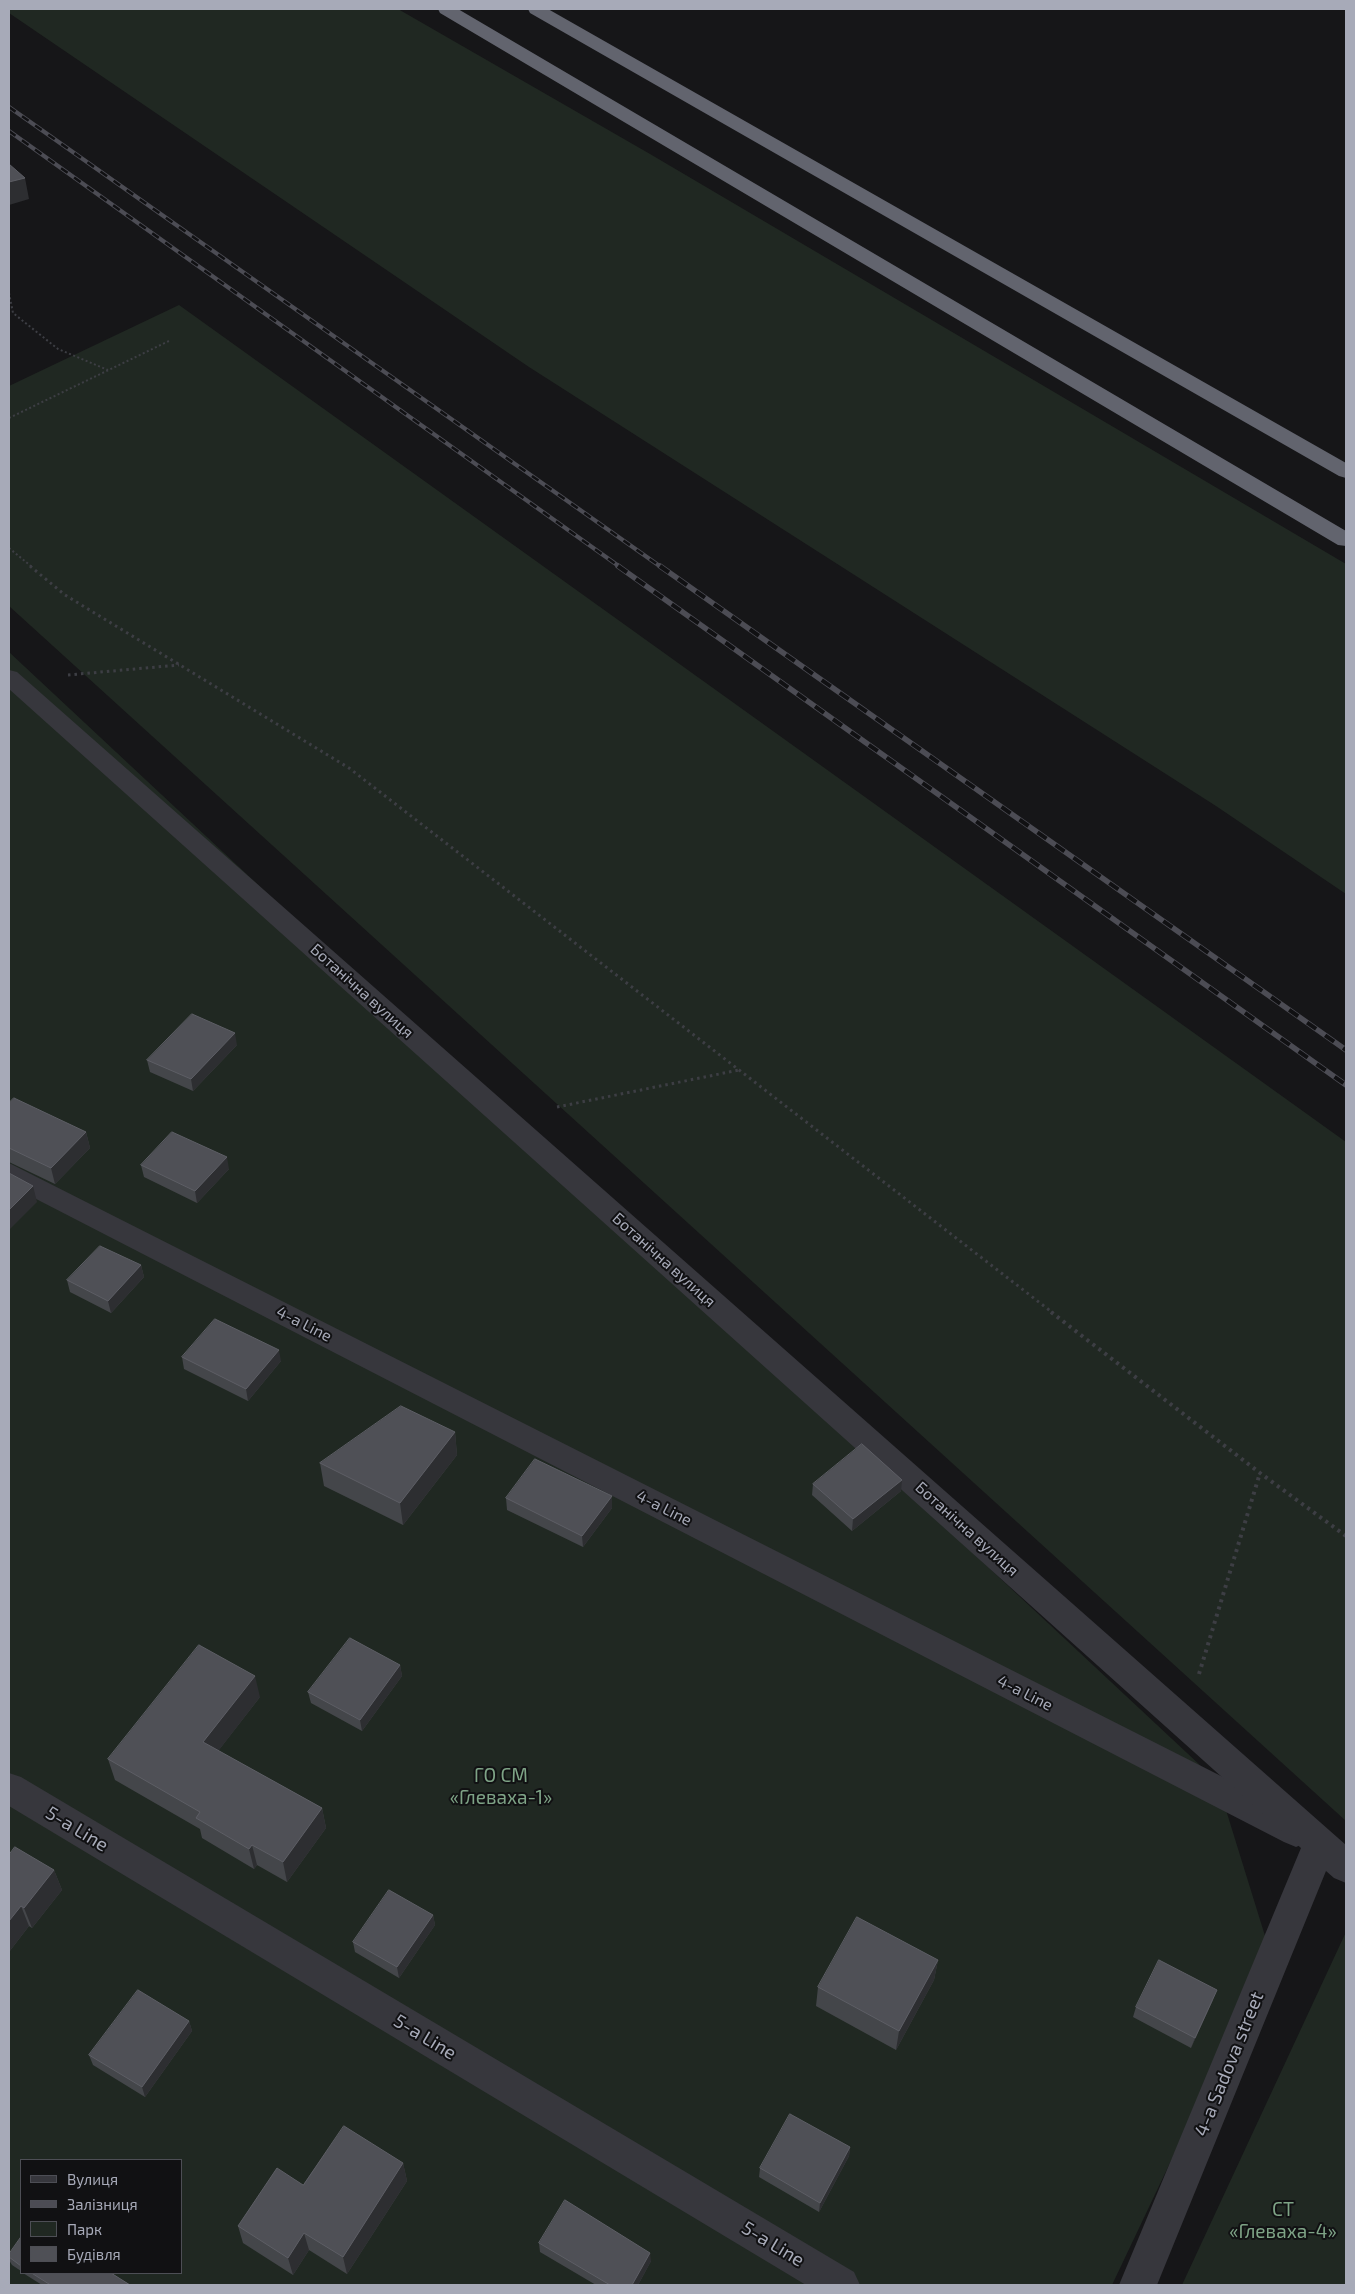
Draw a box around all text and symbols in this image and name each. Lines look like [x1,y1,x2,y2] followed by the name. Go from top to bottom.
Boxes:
[306,940,418,1042] street label: Ботанічна вулиця
[608,1209,720,1311] street label: Ботанічна вулиця
[273,1302,335,1346] street label: 4-a Line
[911,1478,1023,1580] street label: Ботанічна вулиця
[633,1486,695,1530] street label: 4-a Line
[994,1671,1056,1715] street label: 4-a Line
[450,1765,552,1809] park label: ГО СМ «Глеваха-1»
[42,1801,112,1857] street label: 5-a Line
[1190,1988,1268,2140] street label: 4-a Sadova street
[390,2009,460,2065] street label: 5-a Line
[20,2159,182,2274] legend
[67,2170,118,2188] text: Вулиця
[67,2195,138,2213] text: Залізниця
[1229,2199,1337,2243] park label: СТ «Глеваха-4»
[738,2216,808,2272] street label: 5-a Line
[67,2220,102,2238] text: Парк
[67,2245,121,2263] text: Будівля

